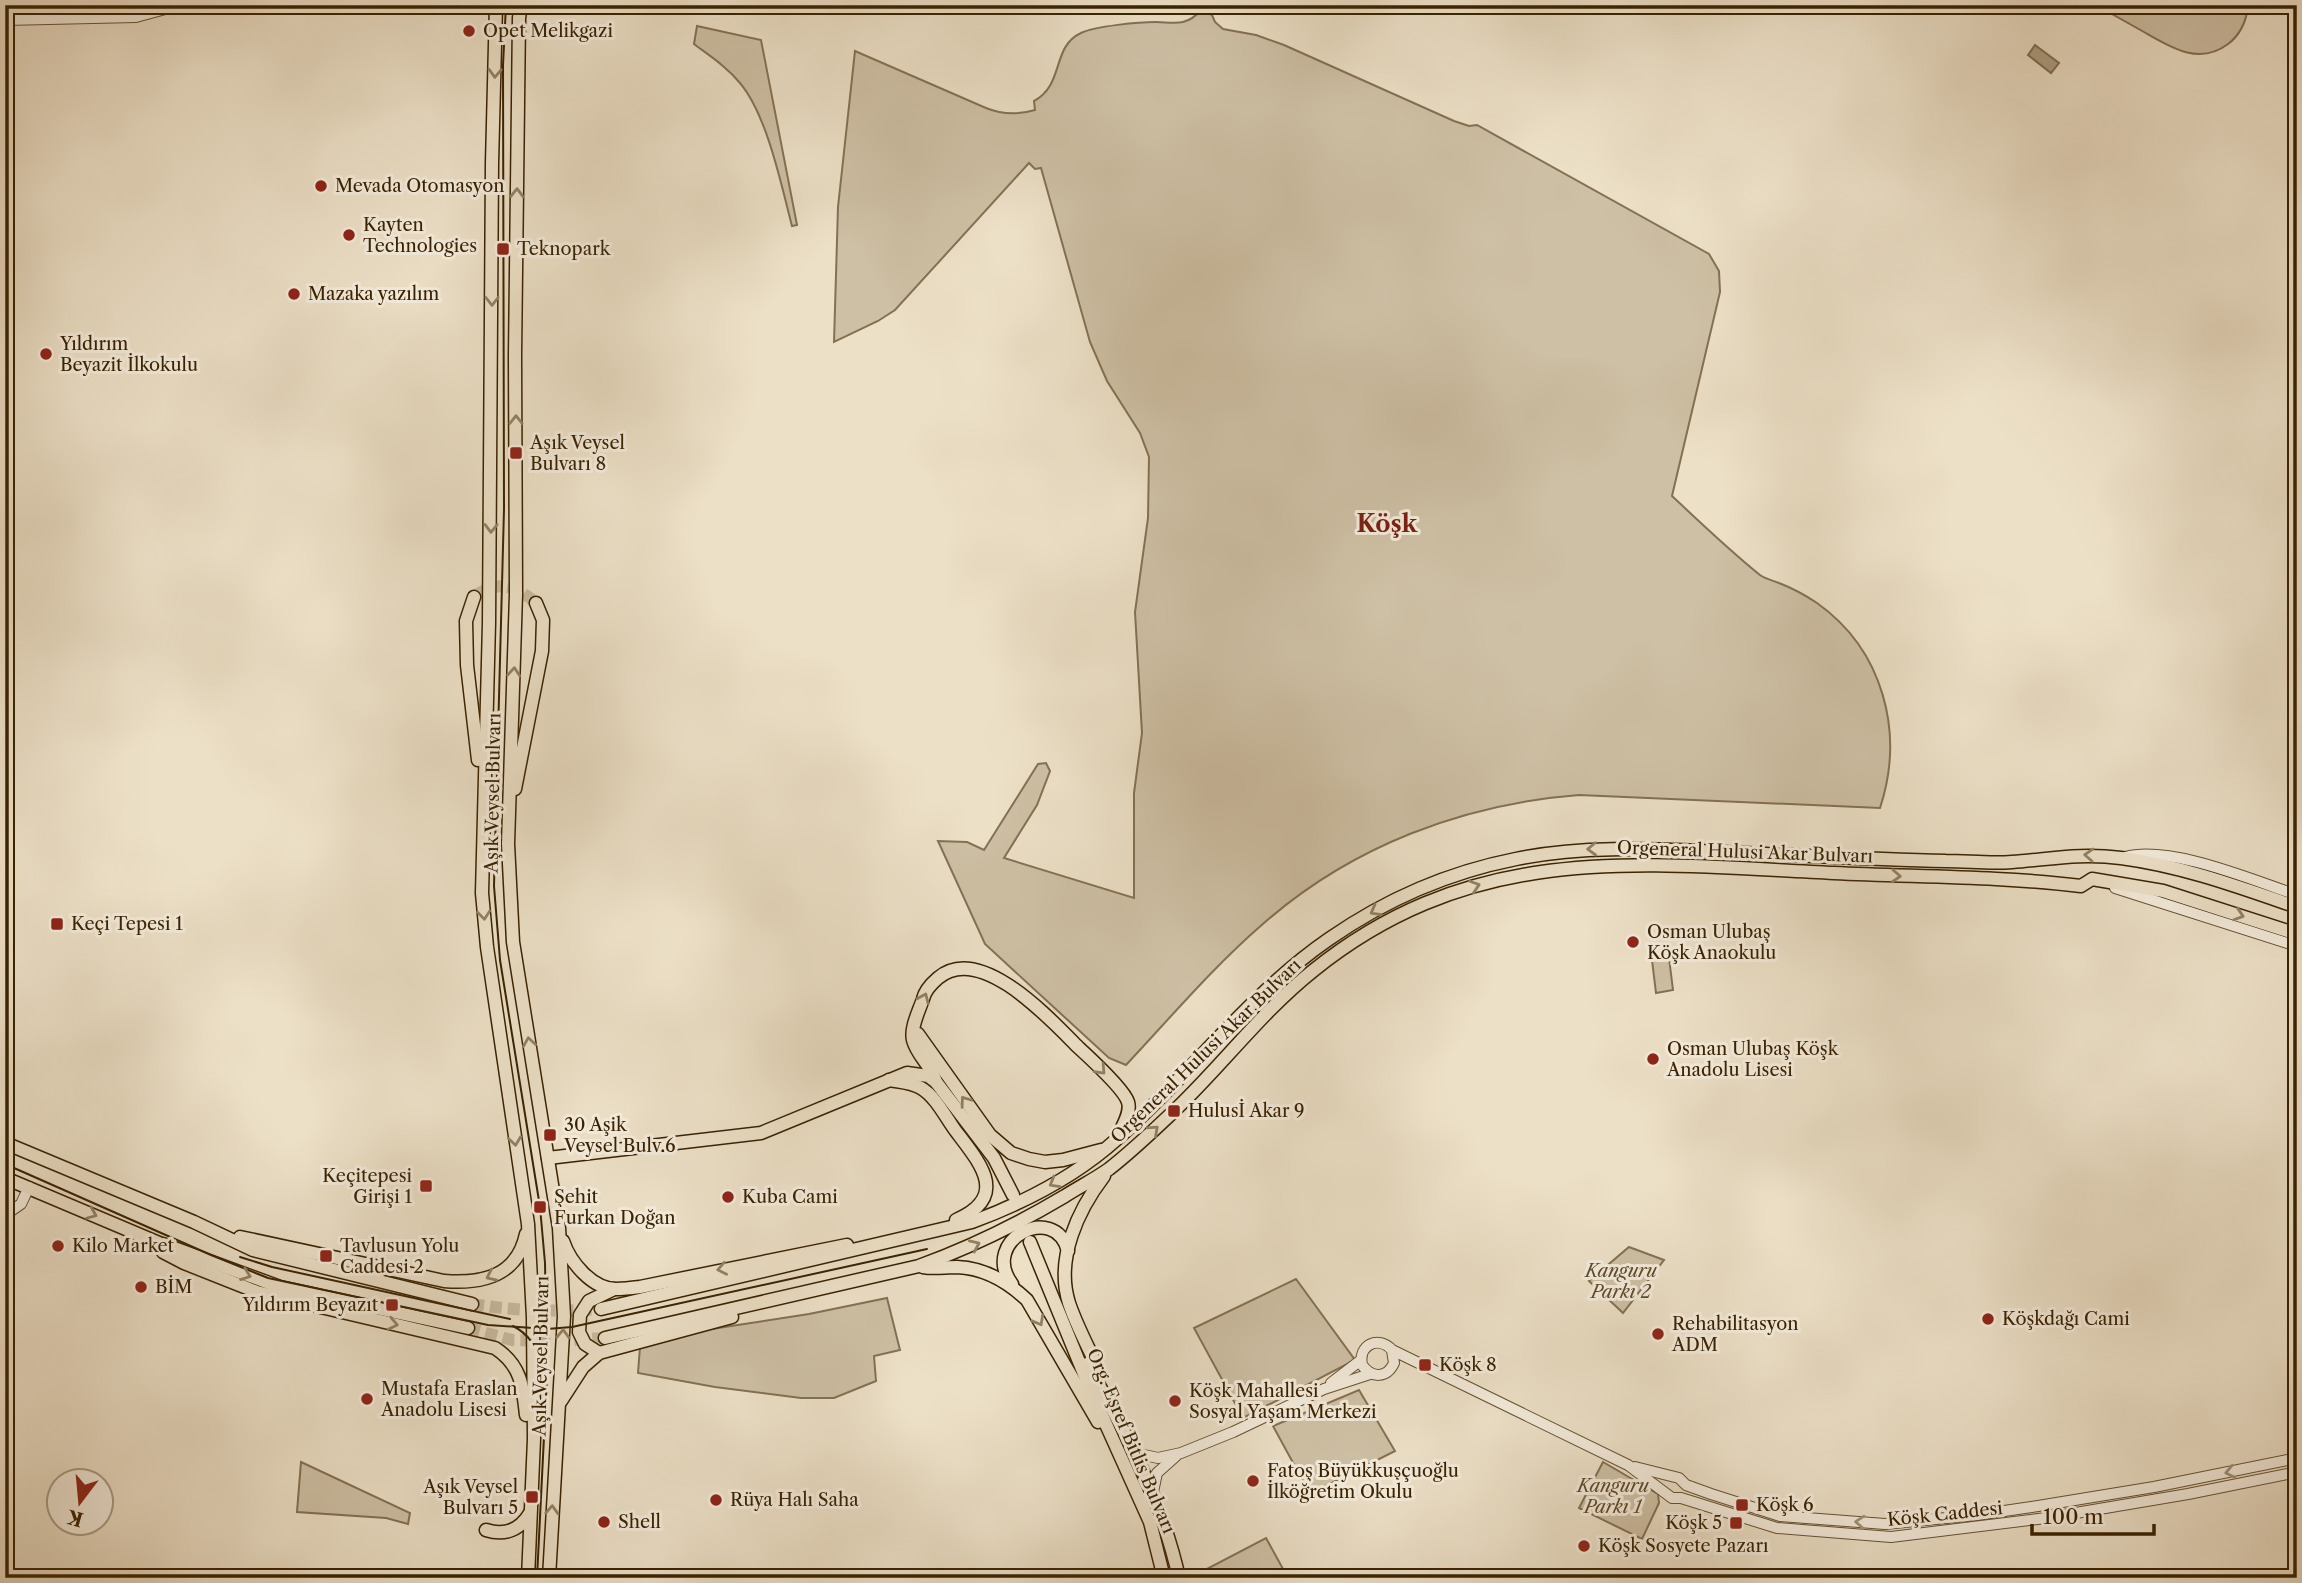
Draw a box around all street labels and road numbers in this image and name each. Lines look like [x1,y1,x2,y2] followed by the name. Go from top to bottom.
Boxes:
[481,712,505,874] street label: Aşık Veysel Bulvarı
[1617,837,1874,867] street label: Orgeneral Hulusi Akar Bulvarı
[1106,954,1306,1148] street label: Orgeneral Hulusi Akar Bulvarı
[529,1275,553,1437] street label: Aşık Veysel Bulvarı
[1082,1345,1180,1537] street label: Org. Eşref Bitlis Bulvarı
[1886,1497,2004,1531] street label: Köşk Caddesi

